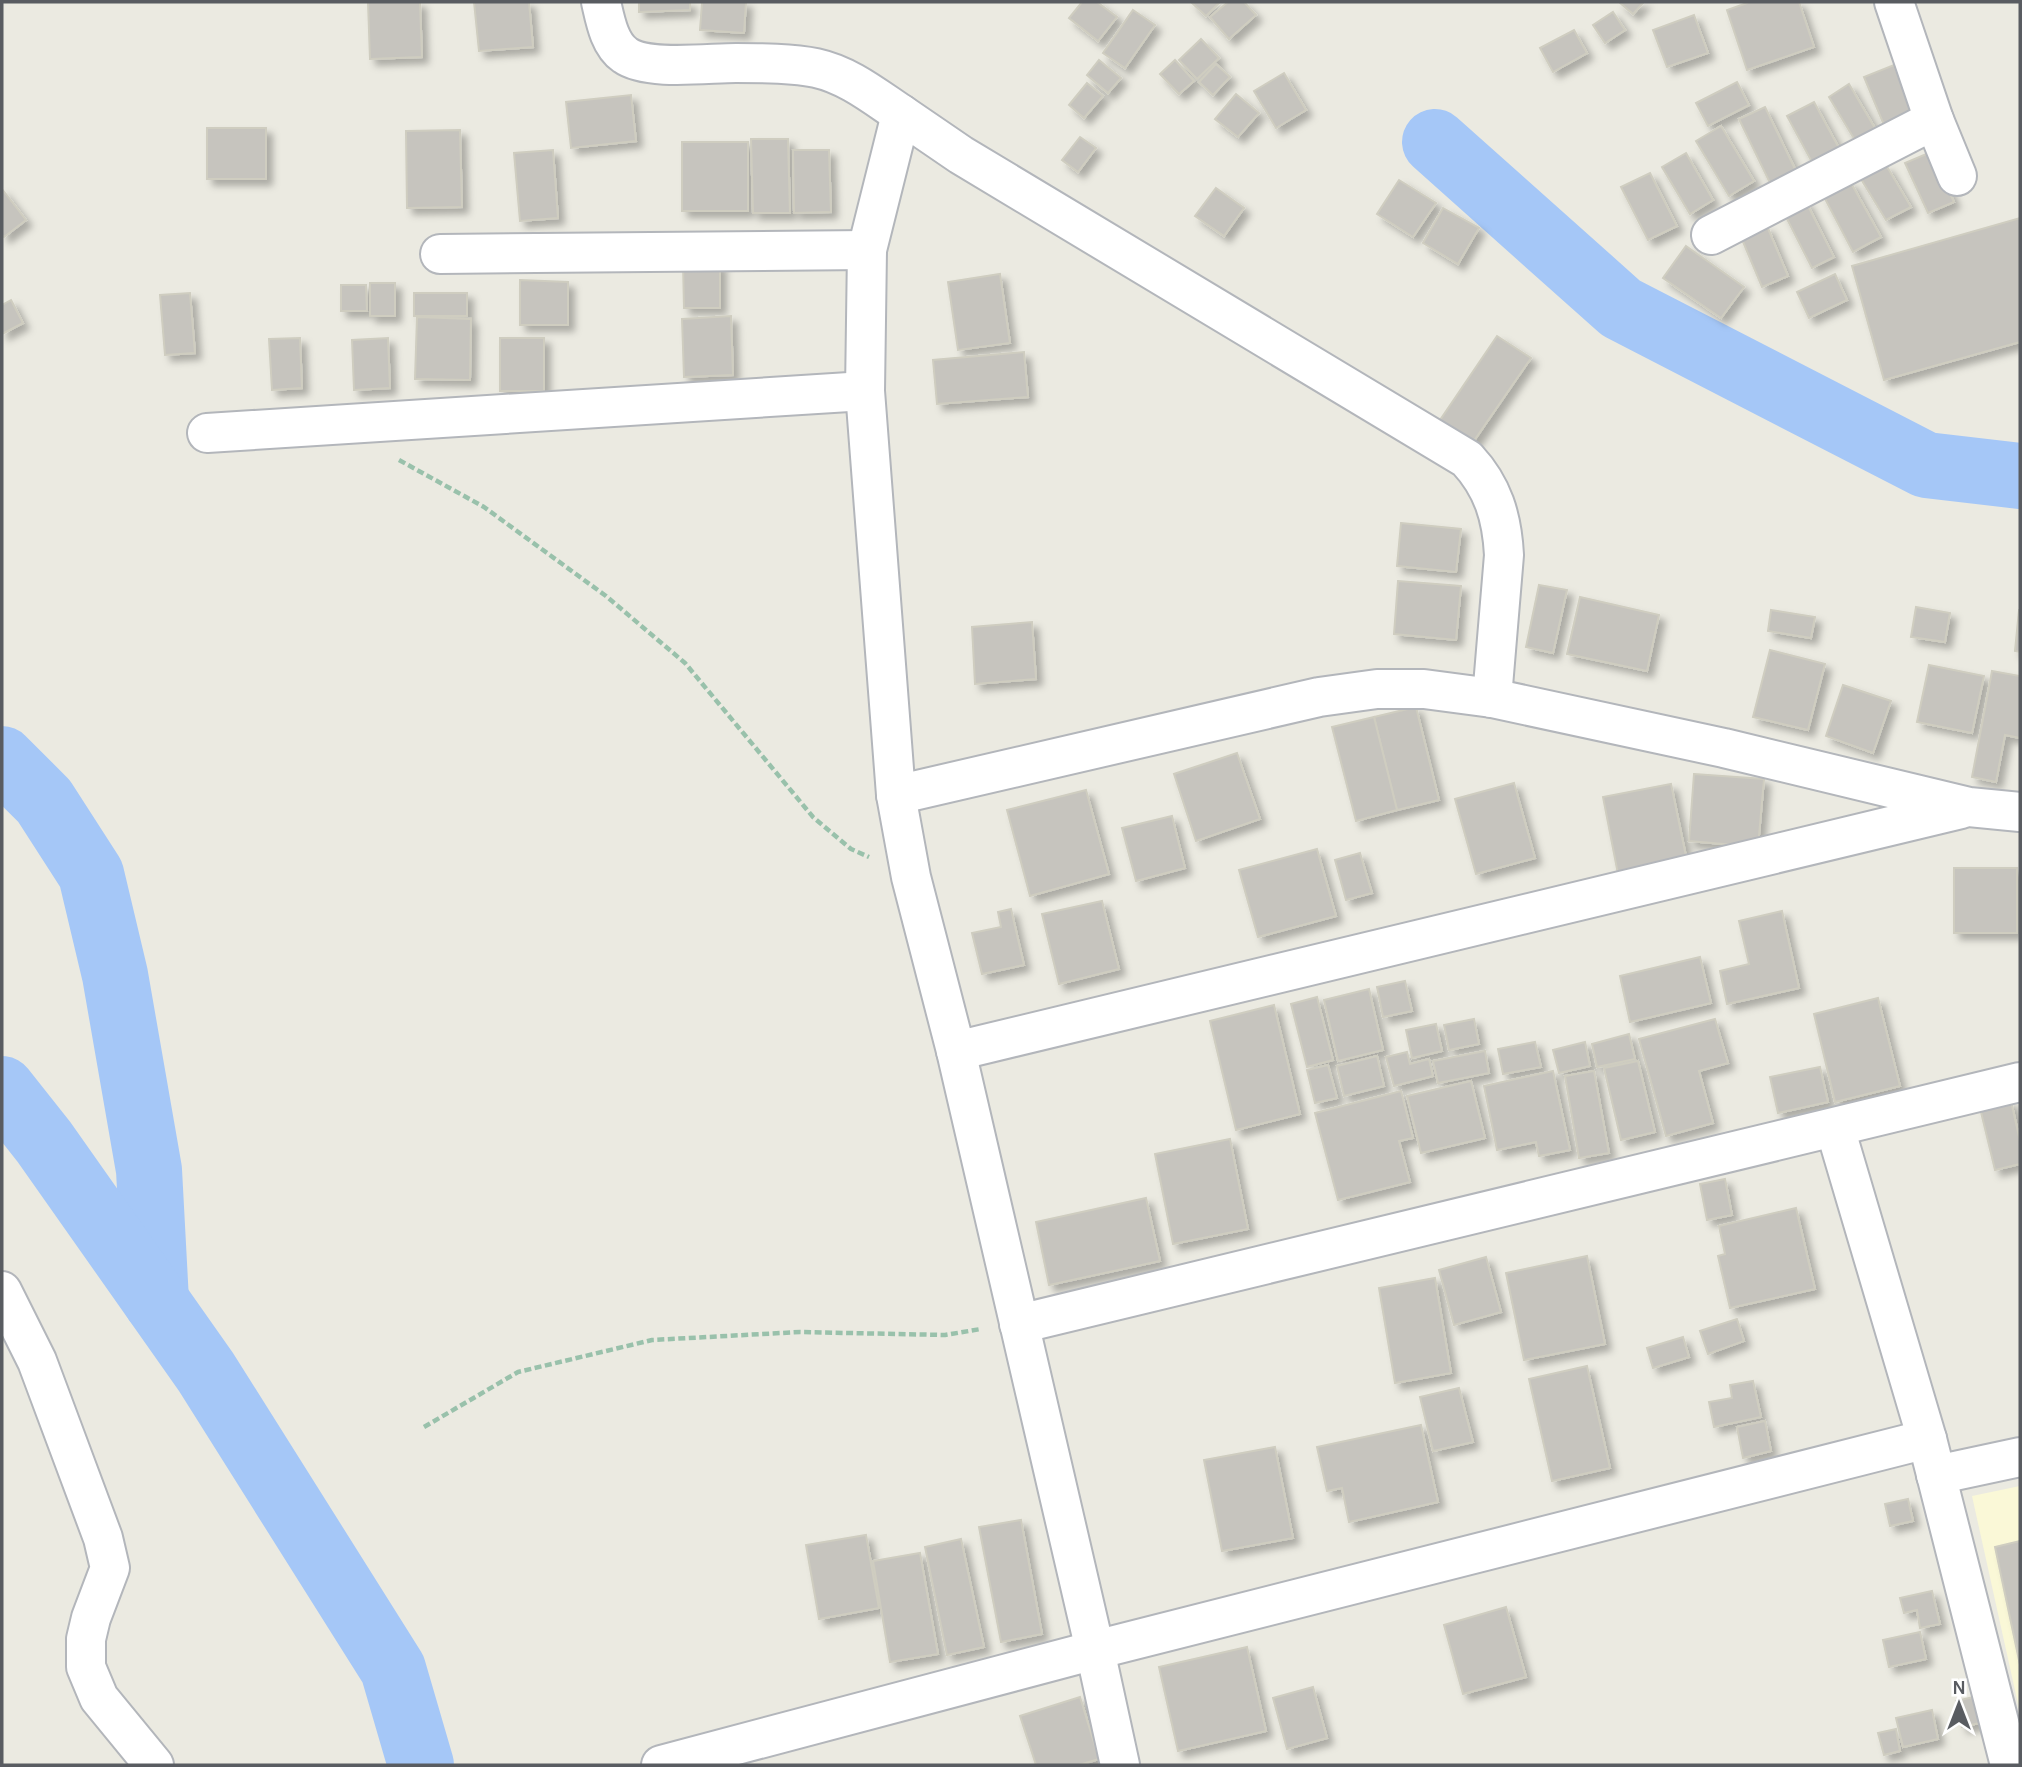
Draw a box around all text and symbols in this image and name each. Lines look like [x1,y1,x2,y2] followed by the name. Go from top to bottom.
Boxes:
[1924,1669,1994,1739] north arrow
[1952,1677,1966,1699] text: N

